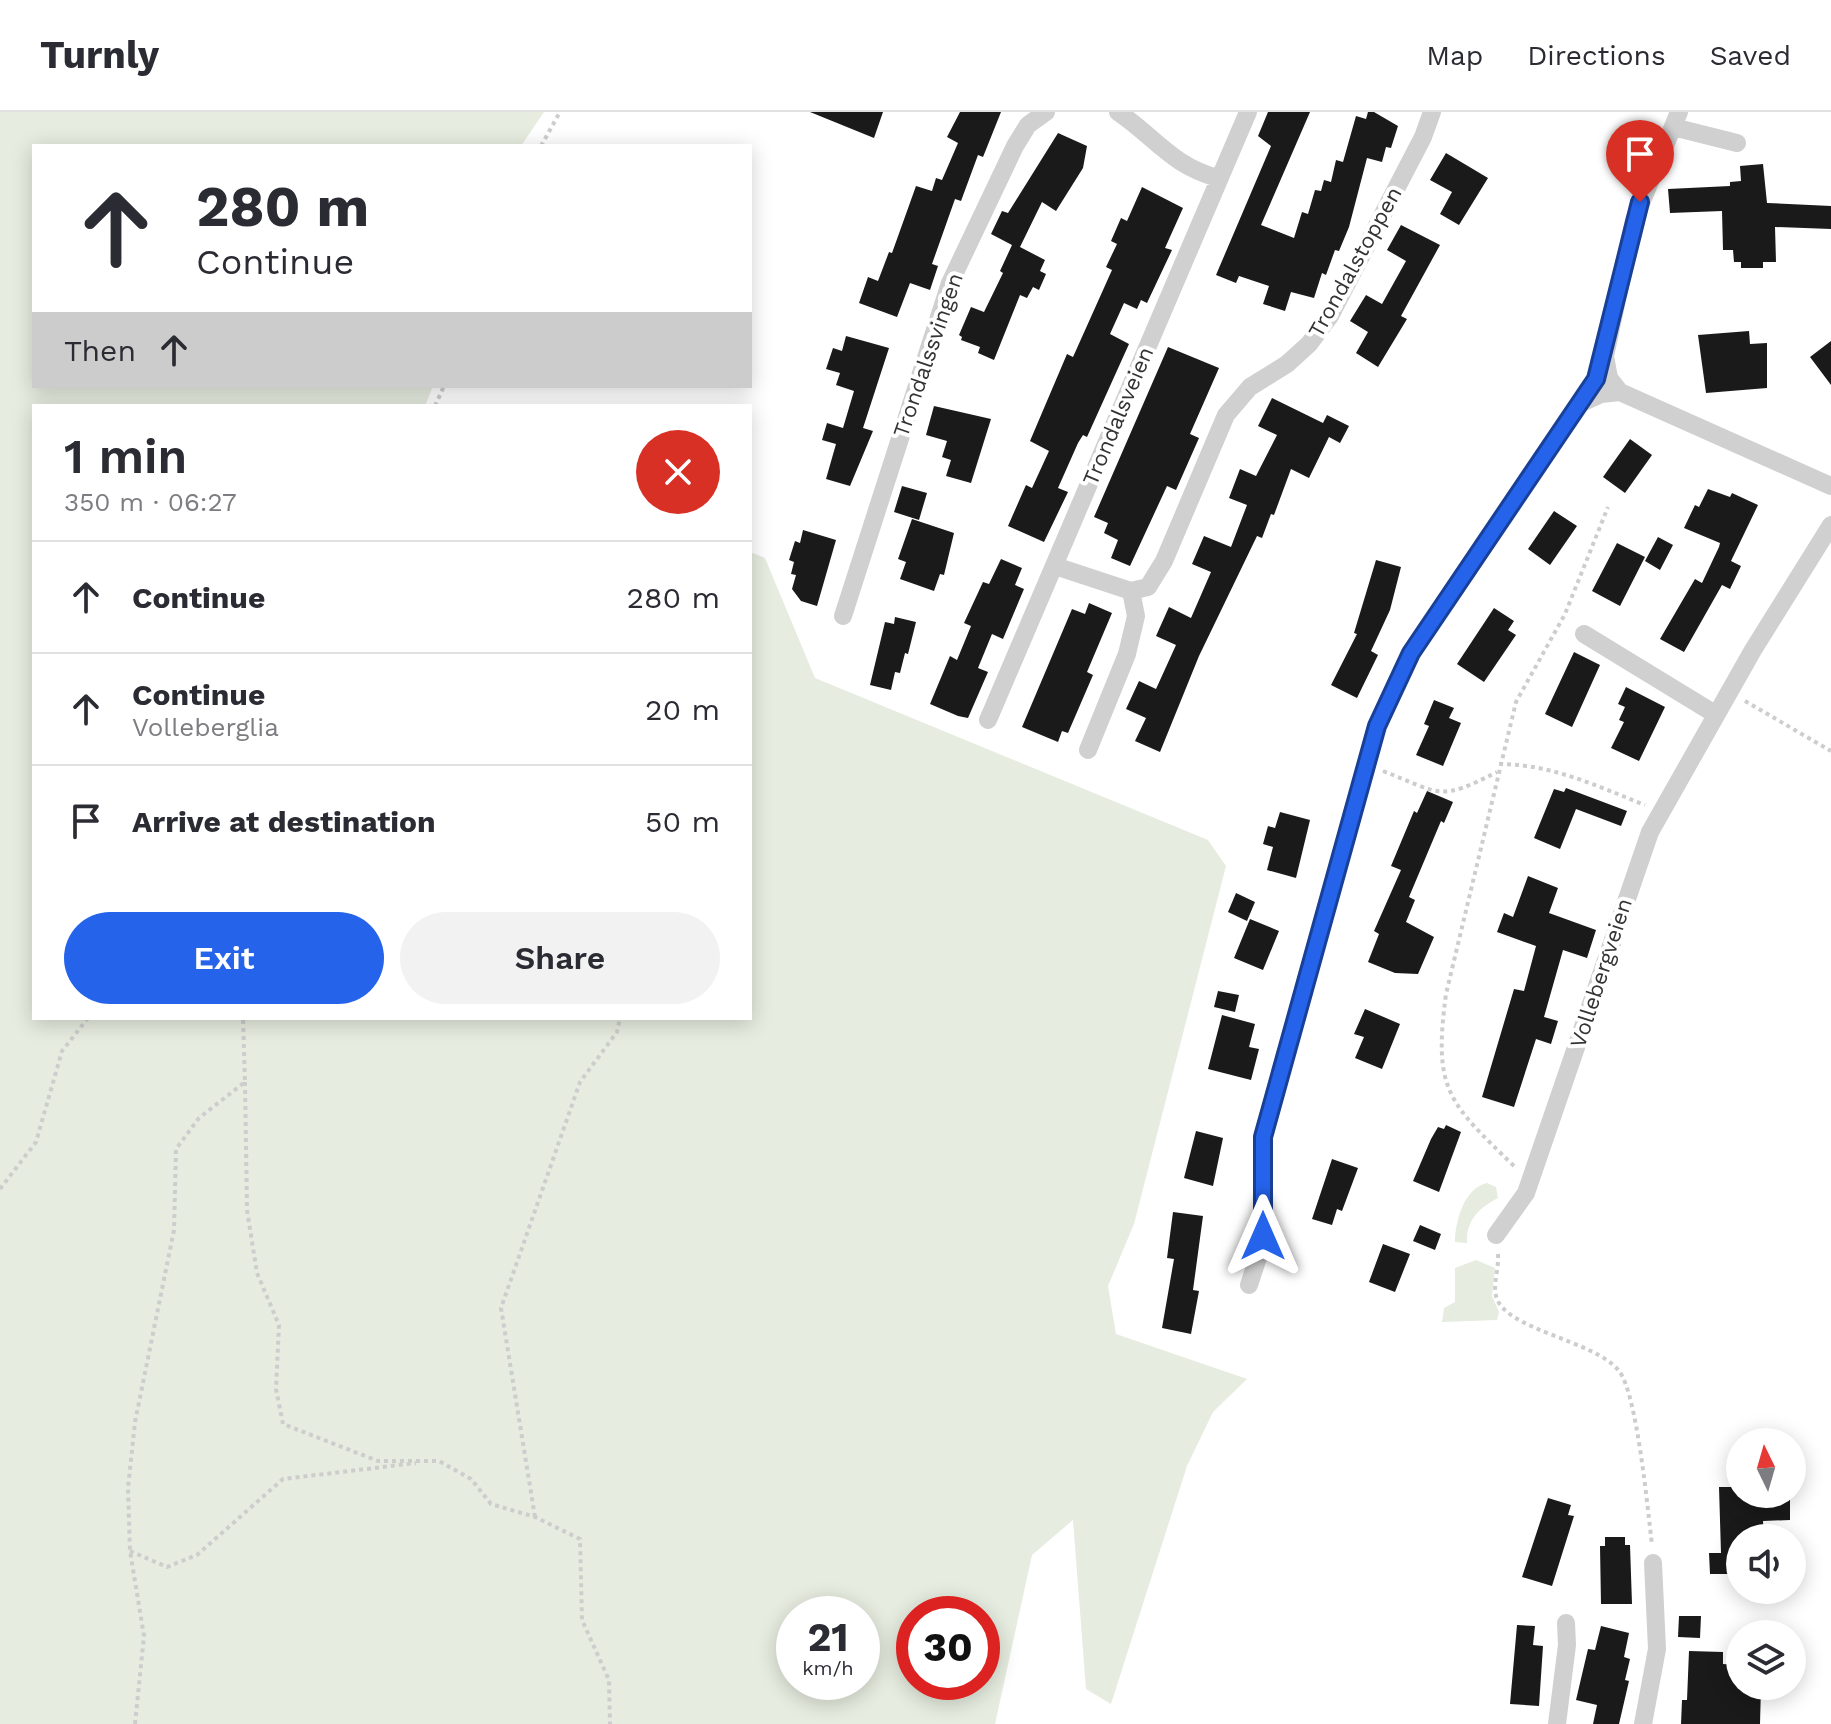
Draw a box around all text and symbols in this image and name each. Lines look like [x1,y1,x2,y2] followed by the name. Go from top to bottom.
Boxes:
[40,33,159,77] text: Turnly
[1426,39,1483,72] text: Map
[1527,39,1666,72] text: Directions
[1710,39,1791,72] text: Saved
[1606,120,1674,202] pin
[1618,132,1662,176] icon: arrive
[196,174,369,240] text: 280 m
[64,176,168,280] icon: ahead
[1303,182,1407,342] street label: Trondalstoppen
[196,241,354,283] text: Continue
[888,270,968,440] street label: Trondalssvingen
[152,328,196,372] icon: ahead
[64,333,136,368] text: Then
[1078,343,1158,489] street label: Trondalsveien
[64,428,187,485] text: 1 min
[636,430,720,514] button: close
[64,487,237,517] text: 350 m · 06:27
[64,575,108,619] icon: ahead
[132,580,265,615] text: Continue
[627,580,720,615] text: 280 m
[132,677,265,712] text: Continue
[64,687,108,731] icon: ahead
[645,692,720,727] text: 20 m
[132,712,279,742] text: Volleberglia
[64,799,108,843] icon: arrive
[132,804,436,839] text: Arrive at destination
[645,804,720,839] text: 50 m
[1565,895,1637,1051] street label: Vollebergveien
[64,912,384,1004] button: Exit
[400,912,720,1004] button: Share
[1221,1194,1305,1278] position arrow
[1726,1428,1806,1508] north arrow
[1726,1428,1806,1700] map controls
[1726,1524,1806,1604] button: sound
[896,1596,1000,1700] speed limit sign: 30
[807,1614,849,1661] text: 21
[1726,1620,1806,1700] button: layers
[802,1656,854,1680] text: km/h

